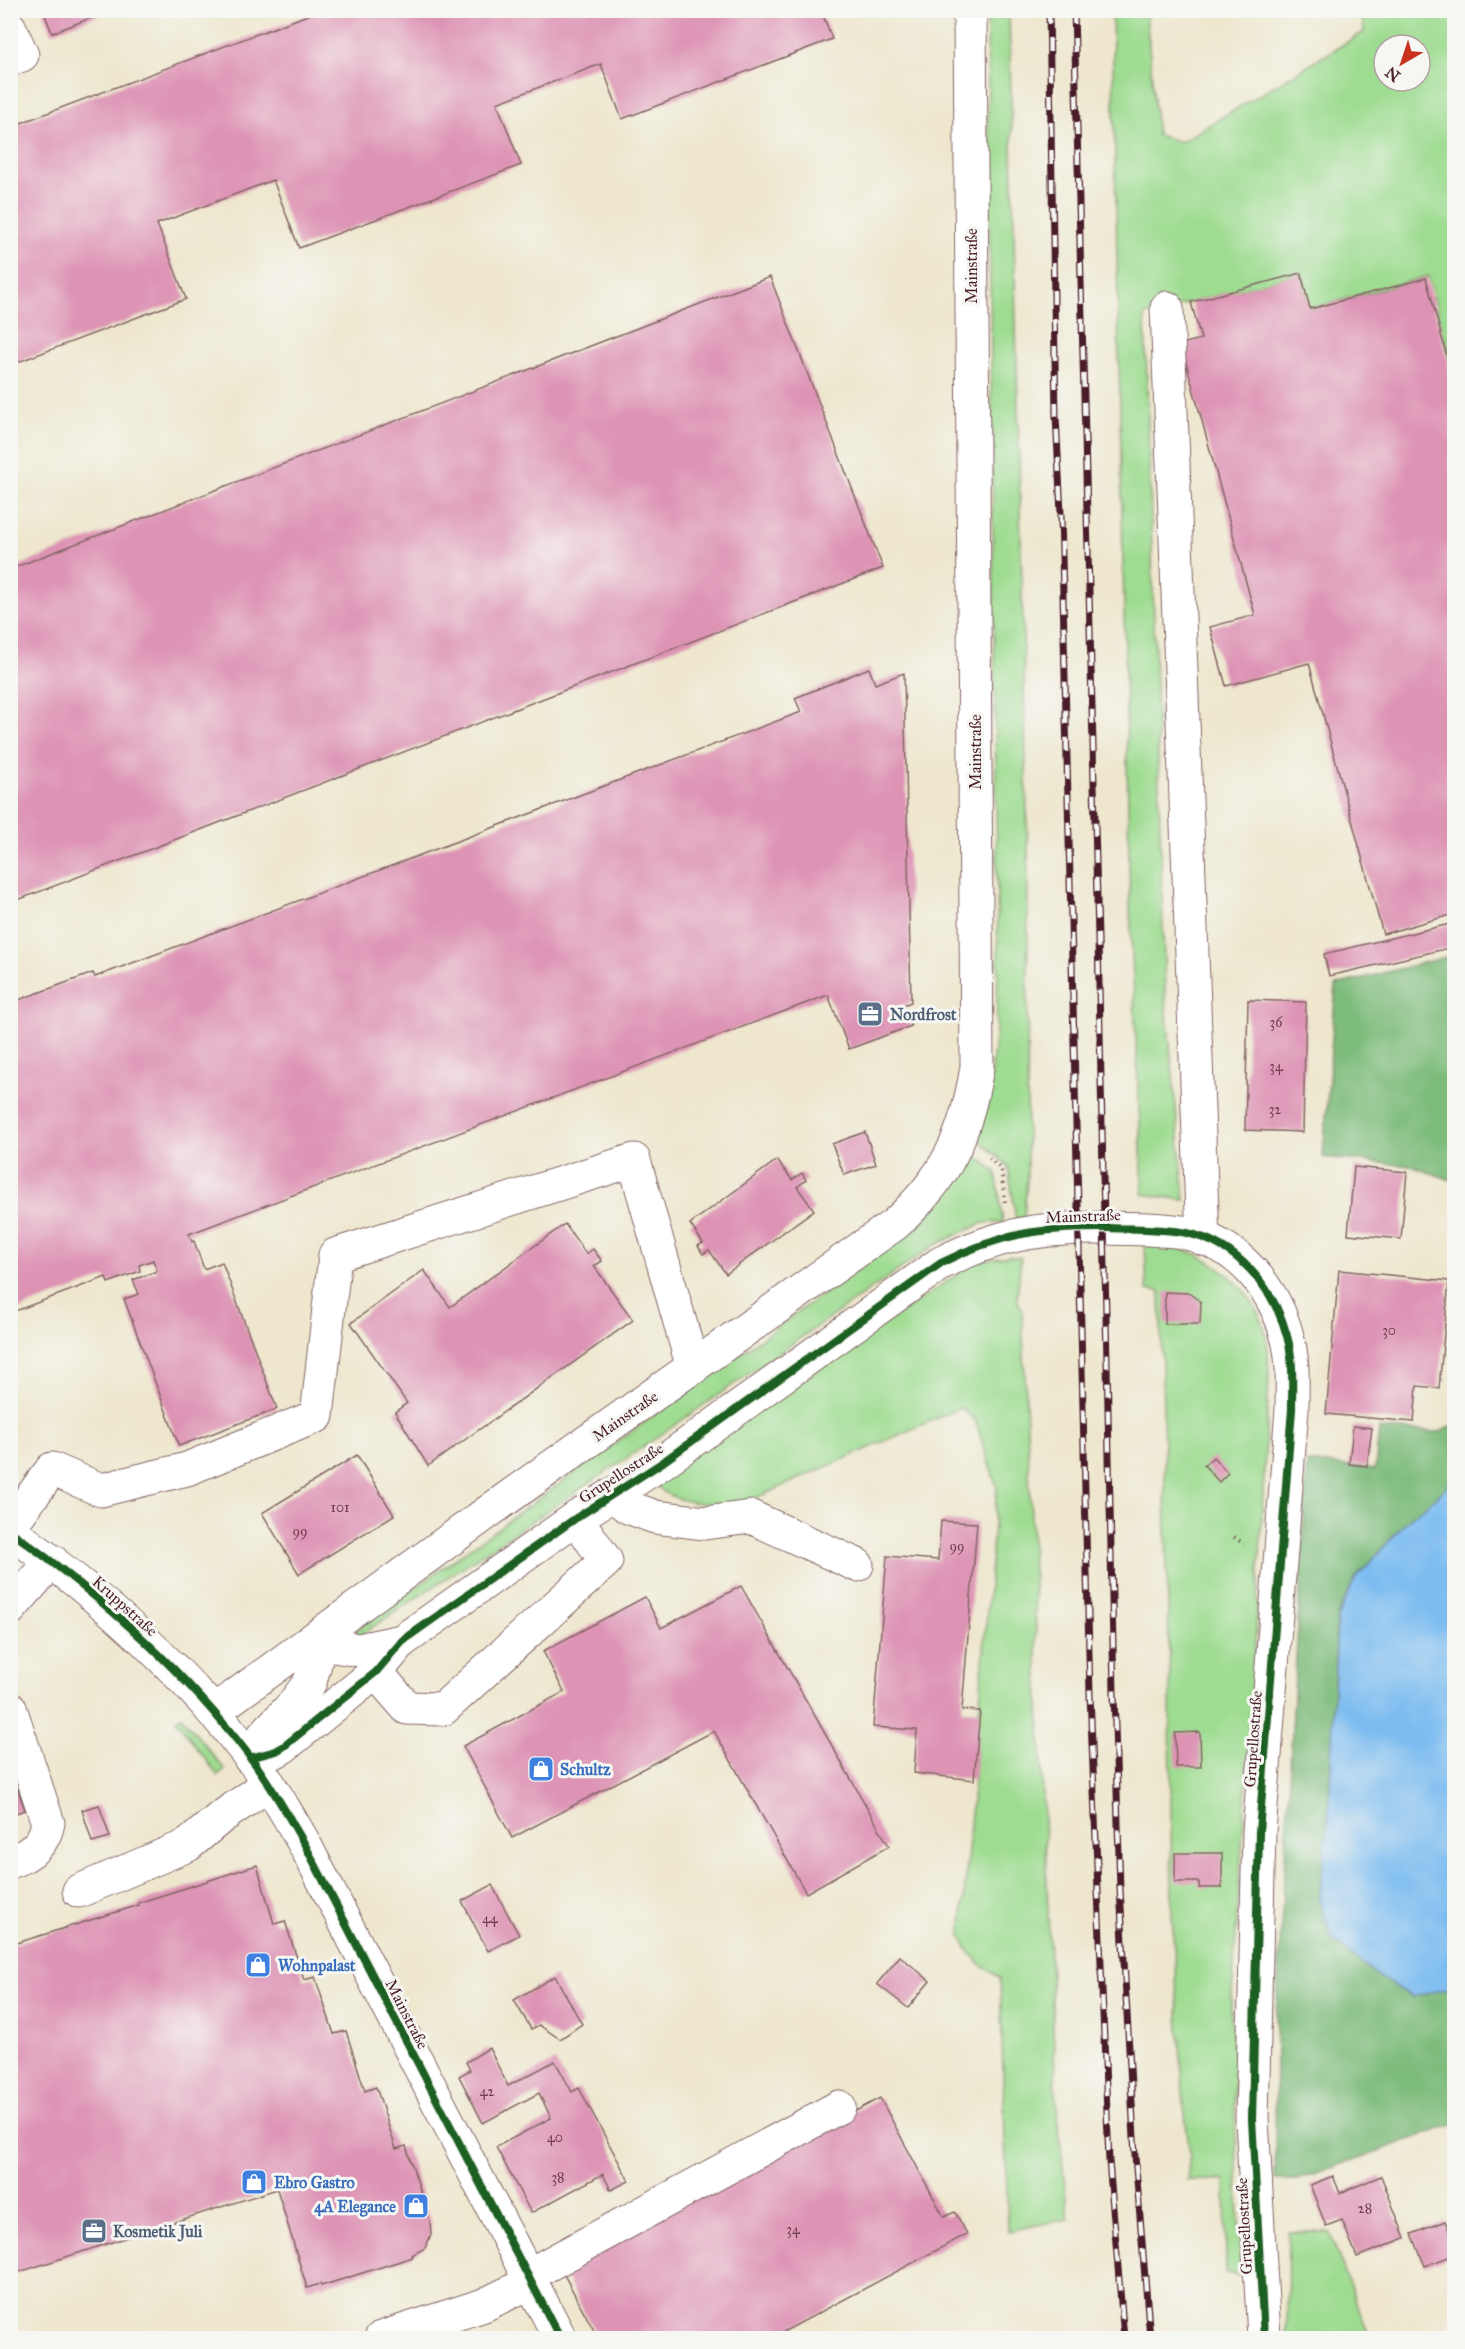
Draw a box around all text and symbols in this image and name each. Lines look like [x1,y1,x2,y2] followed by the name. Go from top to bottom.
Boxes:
[1372,33,1432,93] north arrow
[1381,62,1404,86] text: N
[962,228,981,304] street label: Mainstraße
[966,714,985,790] street label: Mainstraße
[855,999,885,1029] office icon: Nordfrost
[890,1005,957,1024] place label: Nordfrost
[1270,1014,1283,1031] house number: 36
[1269,1058,1284,1075] house number: 34
[1269,1101,1281,1118] house number: 32
[1045,1205,1121,1227] street label: Mainstraße
[1382,1322,1396,1339] house number: 30
[589,1386,662,1445] street label: Mainstraße
[575,1438,667,1507] street label: Grupellostraße
[330,1499,350,1516] house number: 101
[292,1523,308,1540] house number: 99
[949,1538,965,1555] house number: 99
[88,1572,162,1640] street label: Kruppstraße
[1240,1690,1266,1788] street label: Grupellostraße
[526,1754,556,1784] shop icon: Schultz
[560,1760,611,1779] place label: Schultz
[482,1910,499,1927] house number: 44
[243,1950,273,1980] shop icon: Wohnpalast
[278,1956,356,1976] place label: Wohnpalast
[381,1976,433,2052] street label: Mainstraße
[480,2083,494,2100] house number: 42
[547,2129,563,2146] house number: 40
[239,2167,269,2197] shop icon: Ebro Gastro
[551,2169,565,2186] house number: 38
[274,2173,355,2192] place label: Ebro Gastro
[1232,2177,1256,2275] street label: Grupellostraße
[401,2191,431,2221] shop icon: 4A Elegance
[314,2197,396,2217] place label: 4A Elegance
[1358,2200,1372,2217] house number: 28
[79,2216,109,2246] office icon: Kosmetik Juli
[786,2221,801,2238] house number: 34
[113,2222,203,2242] place label: Kosmetik Juli

